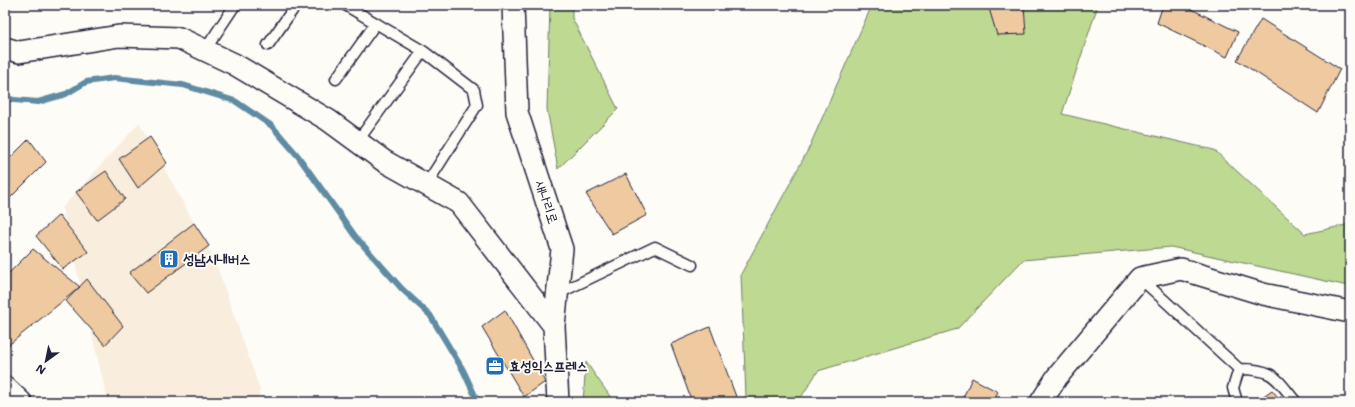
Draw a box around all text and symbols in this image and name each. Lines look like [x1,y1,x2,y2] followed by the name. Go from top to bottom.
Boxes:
[531,178,563,226] street label: 새나리로
[158,248,180,270] building icon: 성남시내버스
[183,250,251,268] place label: 성남시내버스
[26,341,66,381] north arrow
[484,355,506,377] office icon: 효성익스프레스
[509,357,588,375] place label: 효성익스프레스
[33,360,49,378] text: N

